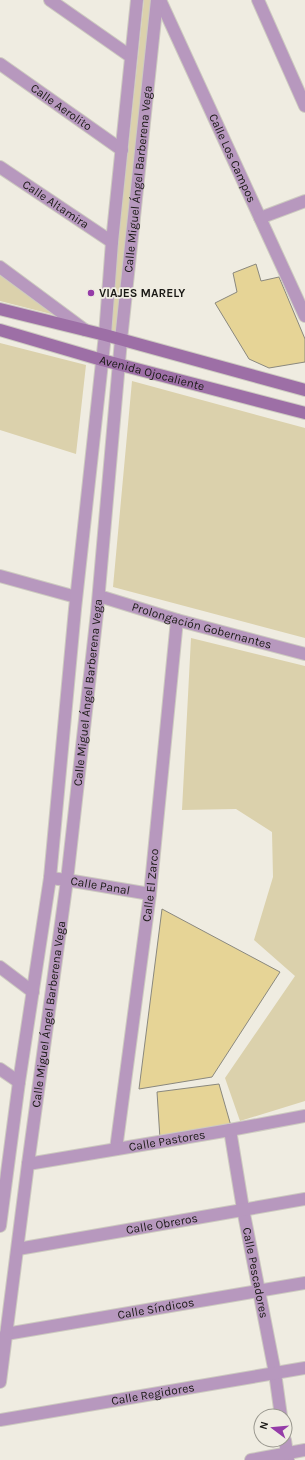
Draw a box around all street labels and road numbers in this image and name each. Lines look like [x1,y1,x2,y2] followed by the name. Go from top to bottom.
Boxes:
[28,81,95,134] street label: Calle Aerolito
[121,85,155,273] street label: Calle Miguel Ángel Barberena Vega
[206,112,259,205] street label: Calle Los Campos
[20,177,92,231] street label: Calle Altamira
[98,353,206,393] street label: Avenida Ojocaliente
[71,598,105,787] street label: Calle Miguel Ángel Barberena Vega
[130,600,273,652] street label: Prolongación Gobernantes
[139,848,161,923] street label: Calle El Zarco
[70,874,131,898] street label: Calle Panal
[29,920,68,1108] street label: Calle Miguel Ángel Barberena Vega
[128,1127,206,1154] street label: Calle Pastores
[125,1211,199,1237] street label: Calle Obreros
[240,1226,271,1319] street label: Calle Pescadores
[116,1295,195,1322] street label: Calle Síndicos
[110,1380,195,1408] street label: Calle Regidores

